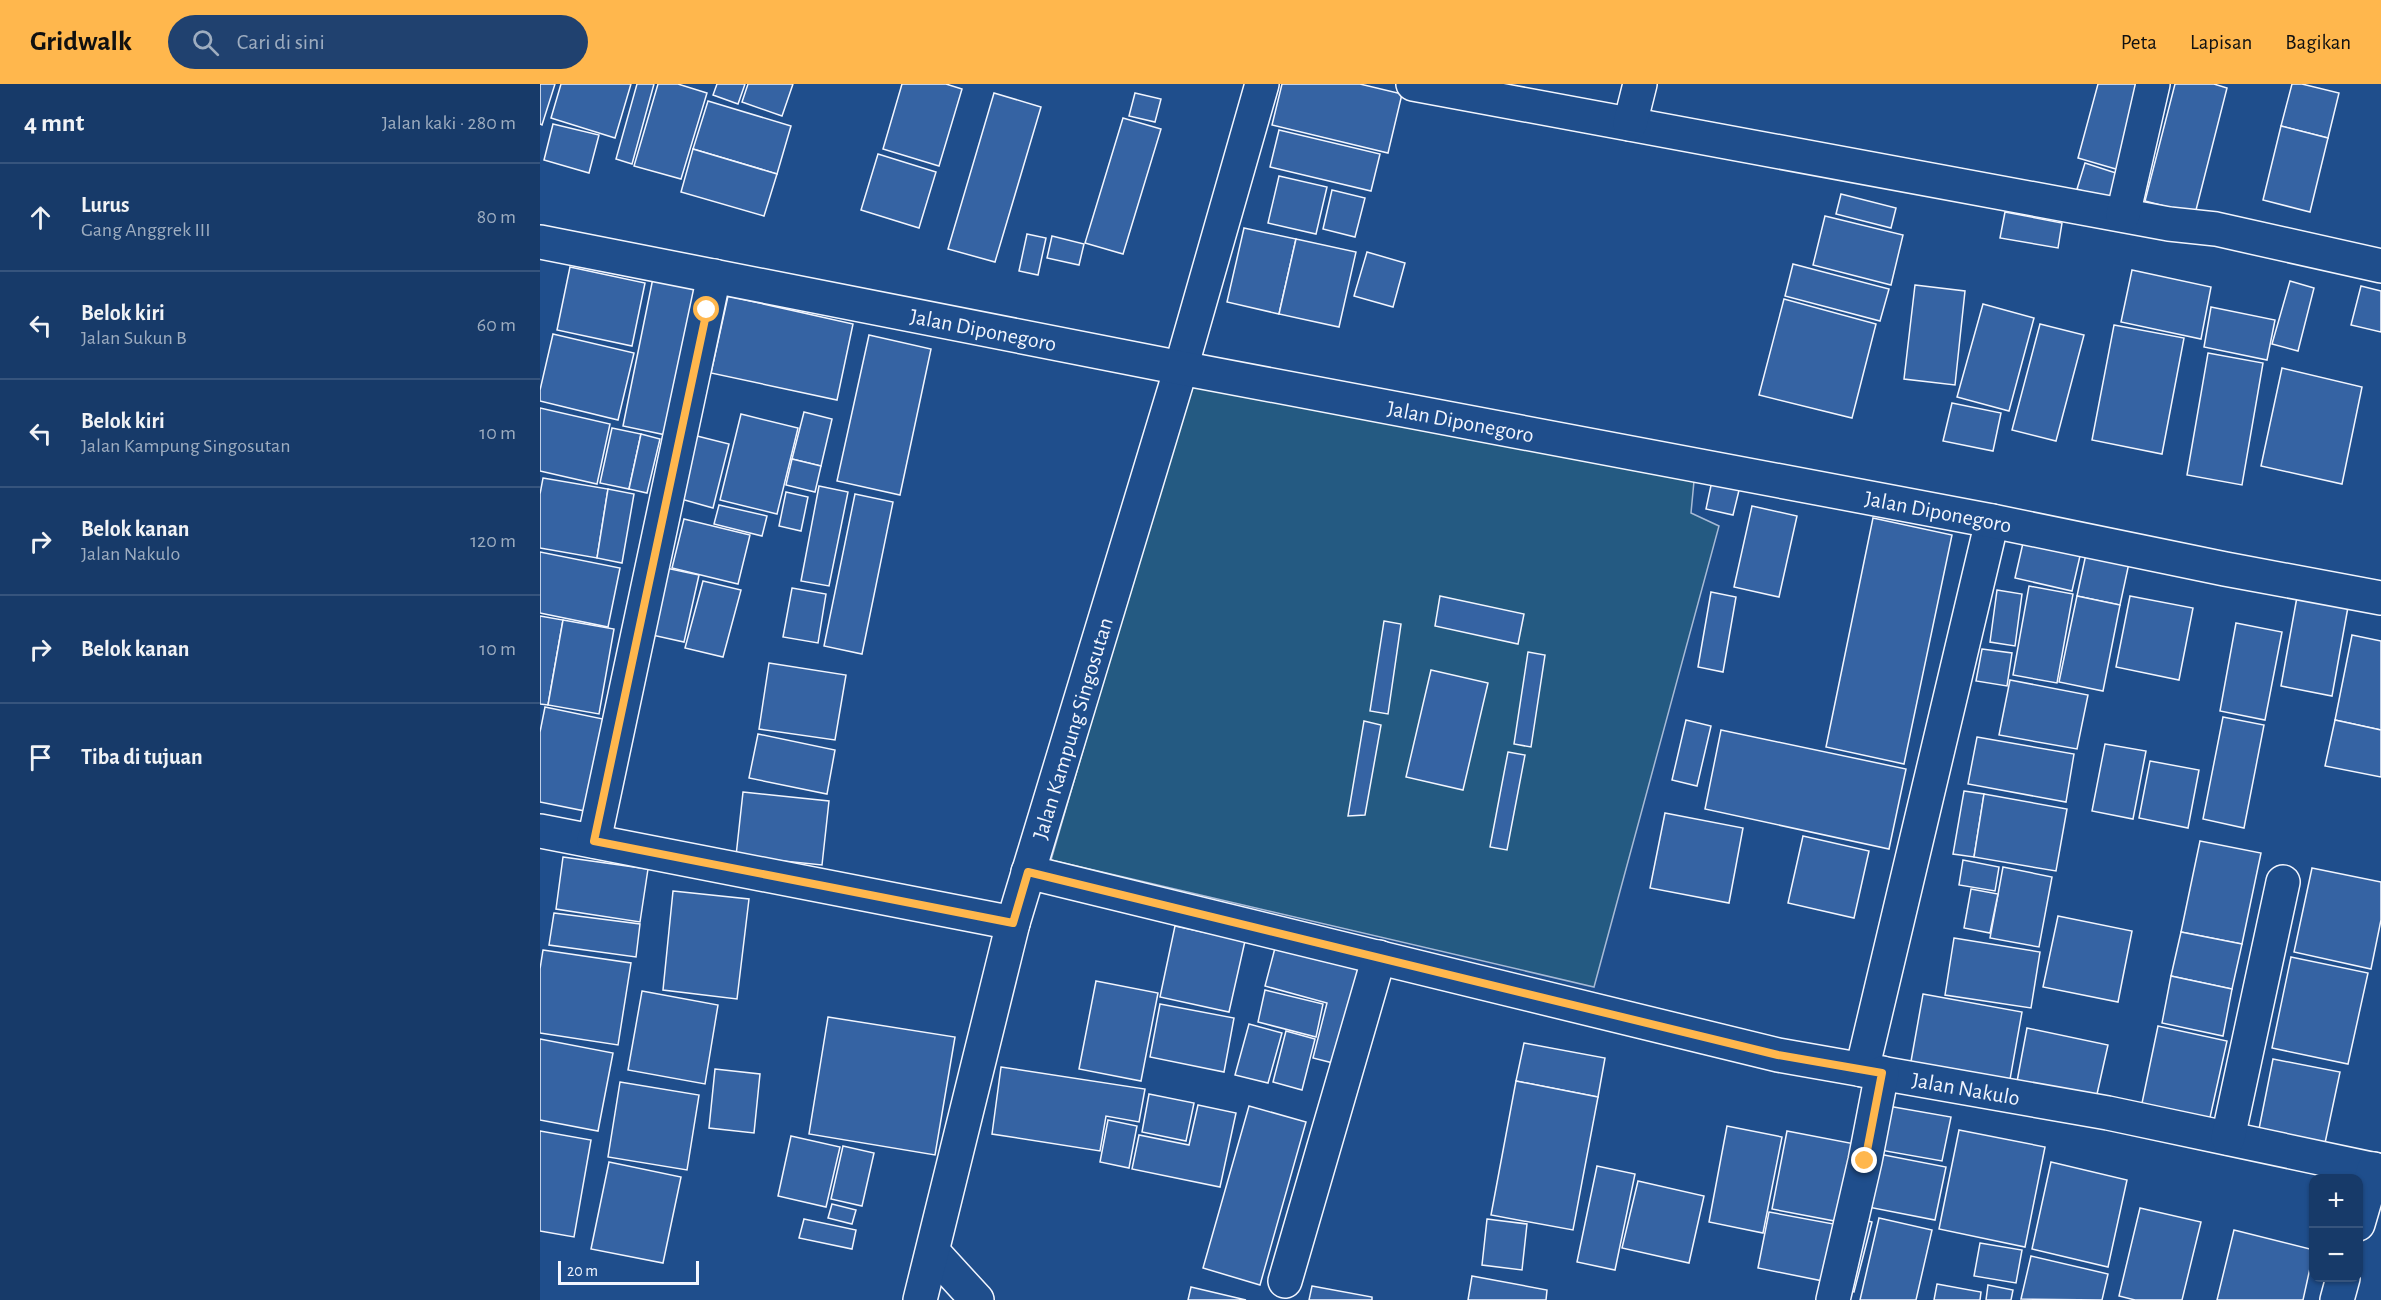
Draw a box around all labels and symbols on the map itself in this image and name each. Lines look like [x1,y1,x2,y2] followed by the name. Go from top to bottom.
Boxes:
[693,296,719,322] route start
[908,305,1058,355] street label: Jalan Diponegoro
[1385,397,1536,446] street label: Jalan Diponegoro
[1863,487,2013,537] street label: Jalan Diponegoro
[1029,615,1117,842] street label: Jalan Kampung Singosutan
[1910,1069,2022,1109] street label: Jalan Nakulo
[1851,1147,1877,1173] route end
[558,1258,699,1286] scale bar

